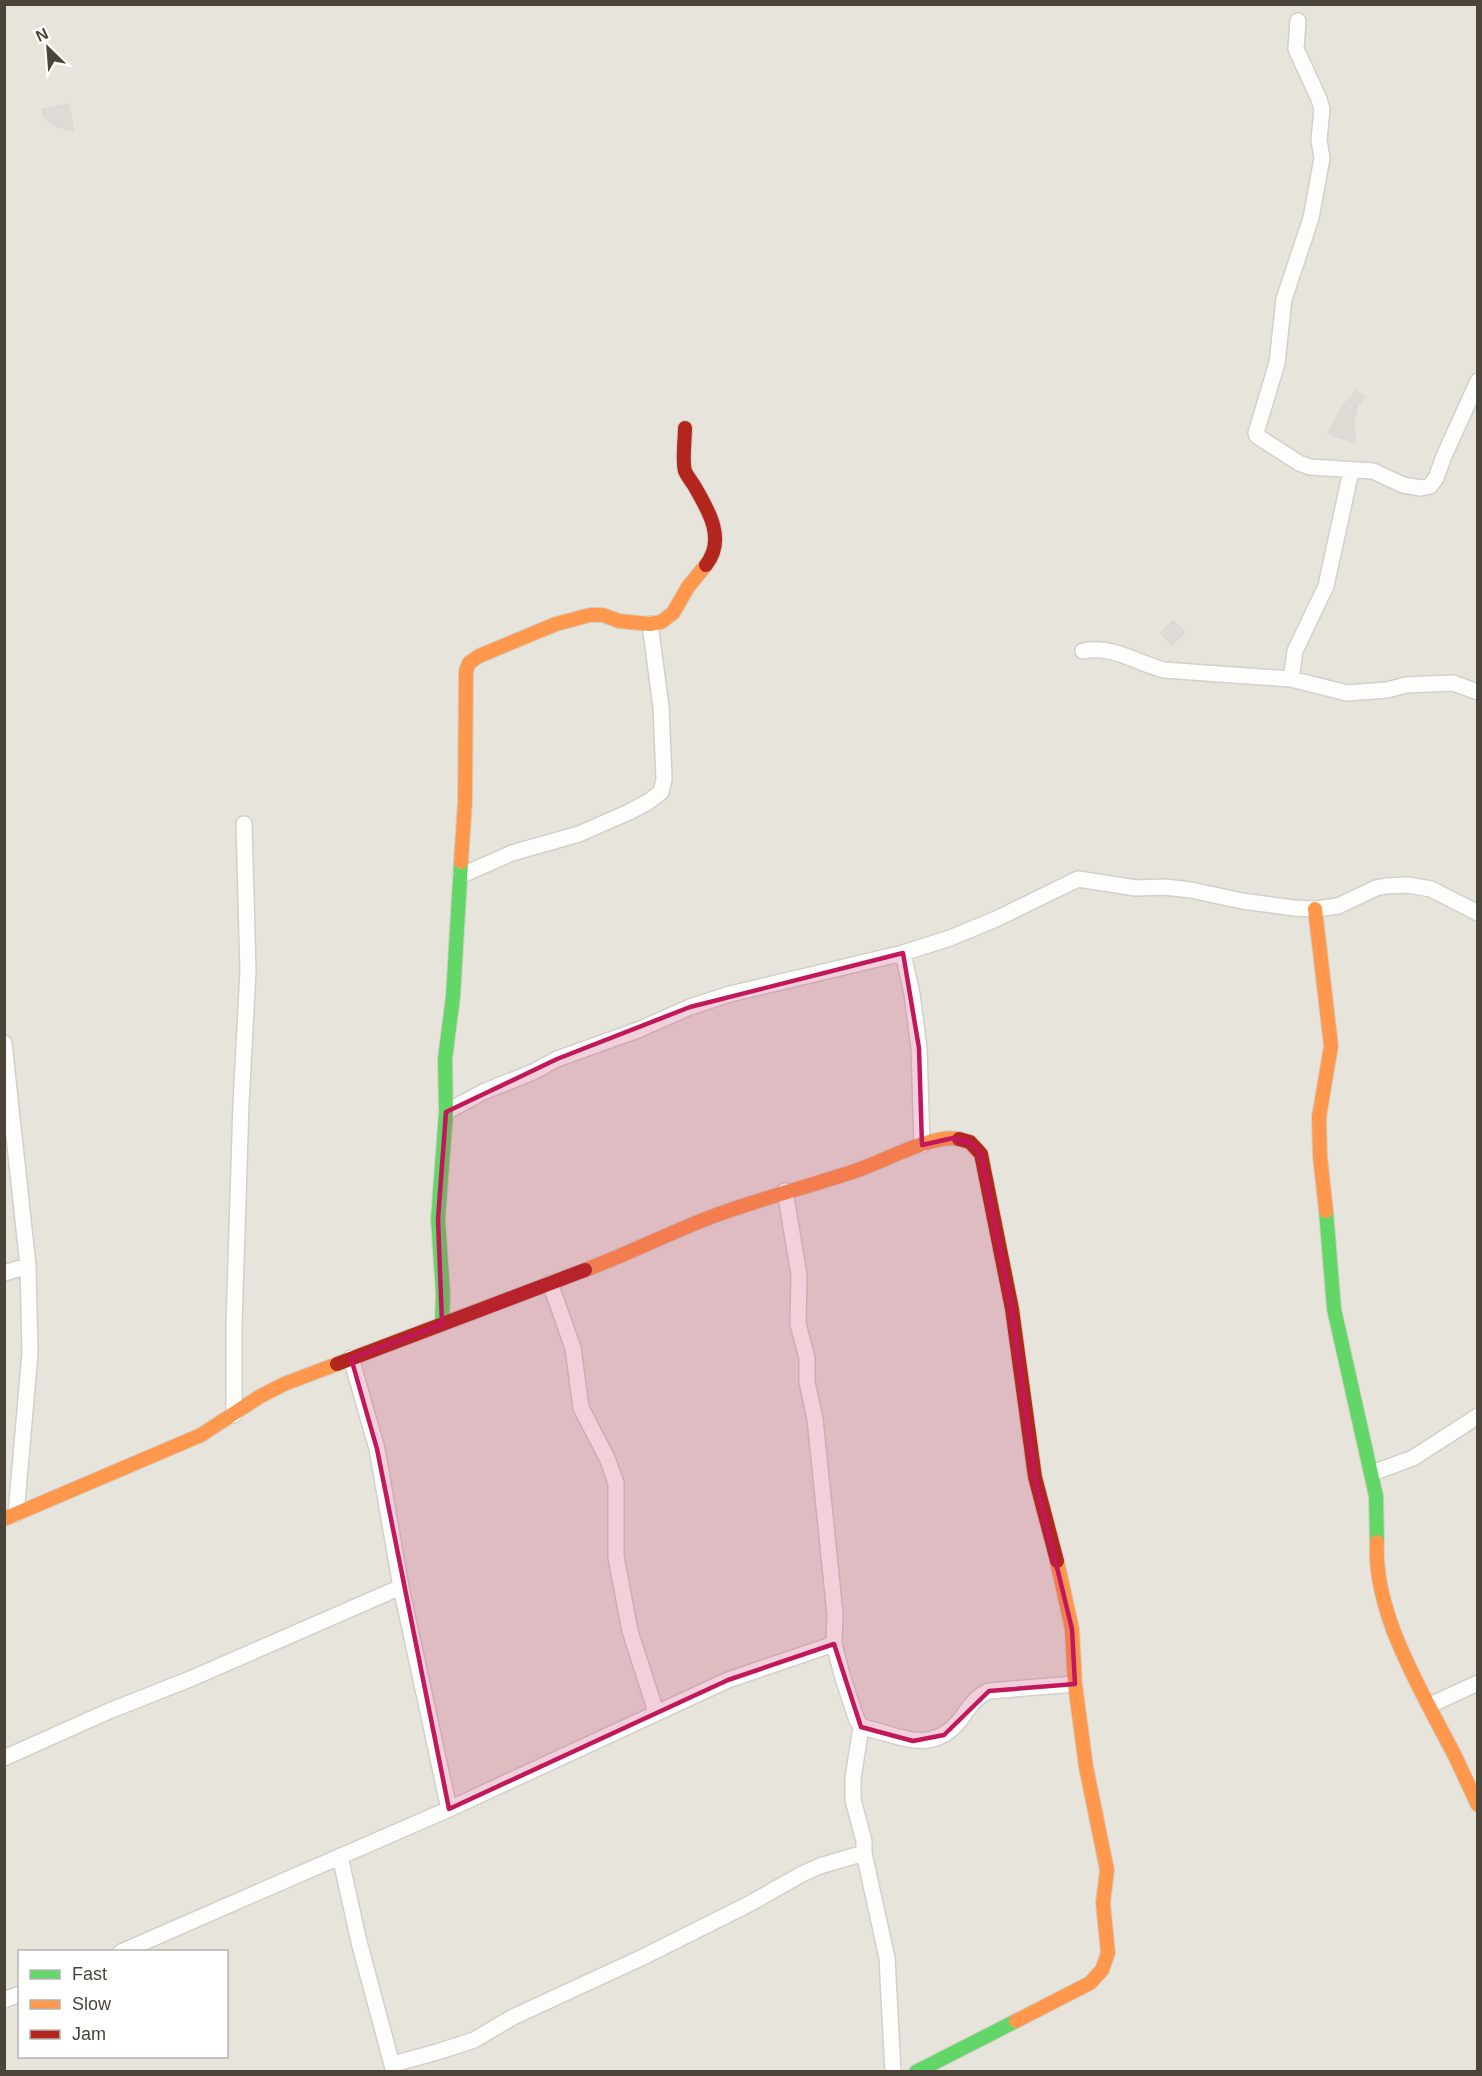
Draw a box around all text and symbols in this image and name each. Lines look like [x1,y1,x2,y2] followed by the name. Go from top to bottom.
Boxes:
[18,18,78,78] north arrow
[33,25,51,45] text: N
[18,1950,228,2058] legend
[72,1964,107,1984] text: Fast
[72,1994,112,2014] text: Slow
[72,2024,106,2044] text: Jam

